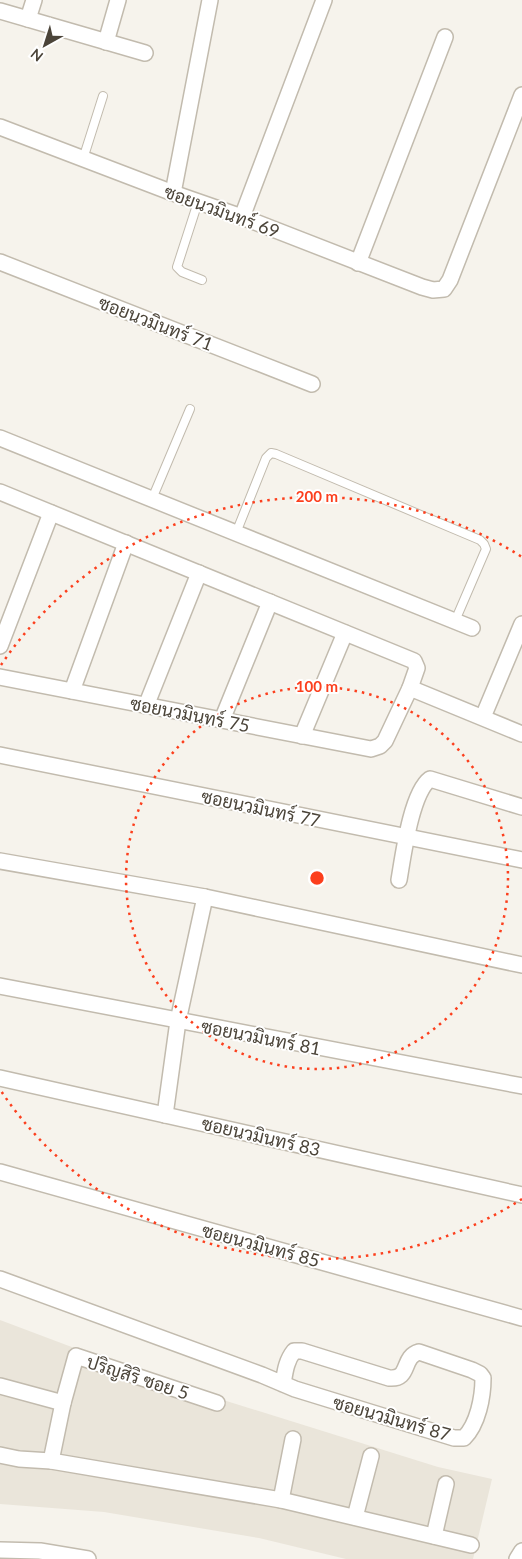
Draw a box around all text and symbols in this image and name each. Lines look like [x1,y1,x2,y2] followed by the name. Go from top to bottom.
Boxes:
[20,20,70,70] north arrow
[27,45,46,65] text: N
[161,179,283,242] street label: ซอยนวมินทร์ 69
[95,290,217,355] street label: ซอยนวมินทร์ 71
[296,487,338,505] text: 200 m
[296,677,338,695] text: 100 m
[128,691,252,736] street label: ซอยนวมินทร์ 75
[199,784,323,831] street label: ซอยนวมินทร์ 77
[308,869,326,887] centre of rings
[199,1014,323,1059] street label: ซอยนวมินทร์ 81
[199,1111,323,1160] street label: ซอยนวมินทร์ 83
[200,1218,323,1271] street label: ซอยนวมินทร์ 85
[84,1350,192,1405] street label: ปริญสิริ ซอย 5
[331,1390,454,1445] street label: ซอยนวมินทร์ 87

